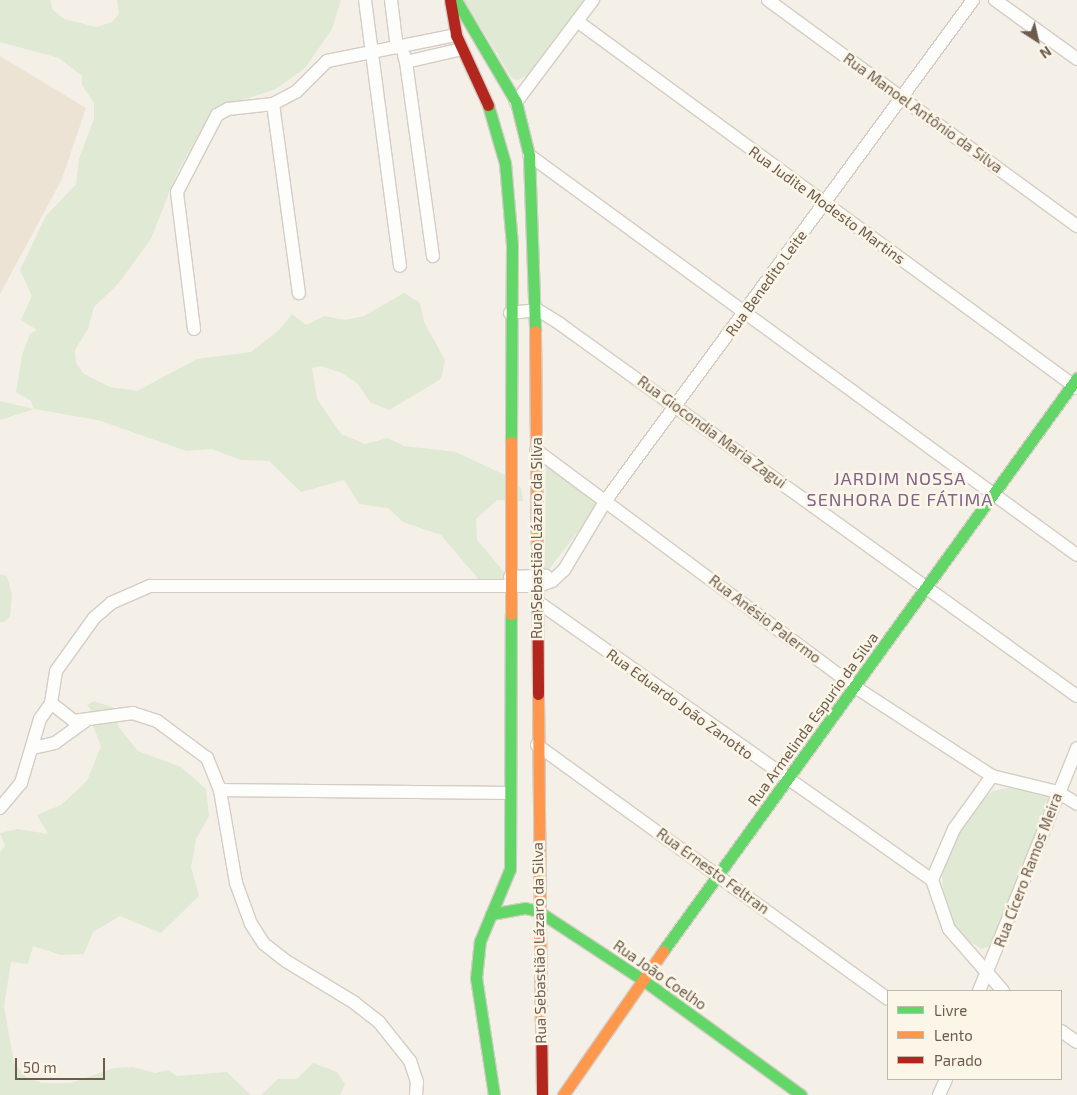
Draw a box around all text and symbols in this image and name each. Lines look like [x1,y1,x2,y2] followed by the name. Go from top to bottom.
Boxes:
[1012,15,1062,65] north arrow
[1037,43,1055,63] text: N
[840,49,1006,177] street label: Rua Manoel Antônio da Silva
[745,142,909,268] street label: Rua Judite Modesto Martins
[721,226,811,340] street label: Rua Benedito Leite
[634,372,790,492] street label: Rua Giocondia Maria Zagui
[528,437,546,639] street label: Rua Sebastião Lázaro da Silva
[804,468,996,510] district label: JARDIM NOSSA SENHORA DE FÁTIMA
[705,571,825,667] street label: Rua Anésio Palermo
[744,629,882,809] street label: Rua Armelinda Espurio da Silva
[603,645,757,763] street label: Rua Eduardo João Zanotto
[990,790,1066,950] street label: Rua Cícero Ramos Meira
[653,824,773,918] street label: Rua Ernesto Feltran
[528,842,550,1044] street label: Rua Sebastião Lázaro da Silva
[610,936,710,1014] street label: Rua João Coelho
[887,990,1062,1080] legend
[934,1001,967,1019] text: Livre
[934,1026,973,1044] text: Lento
[18,1048,108,1080] scale bar
[934,1051,982,1069] text: Parado
[23,1058,57,1076] text: 50 m

